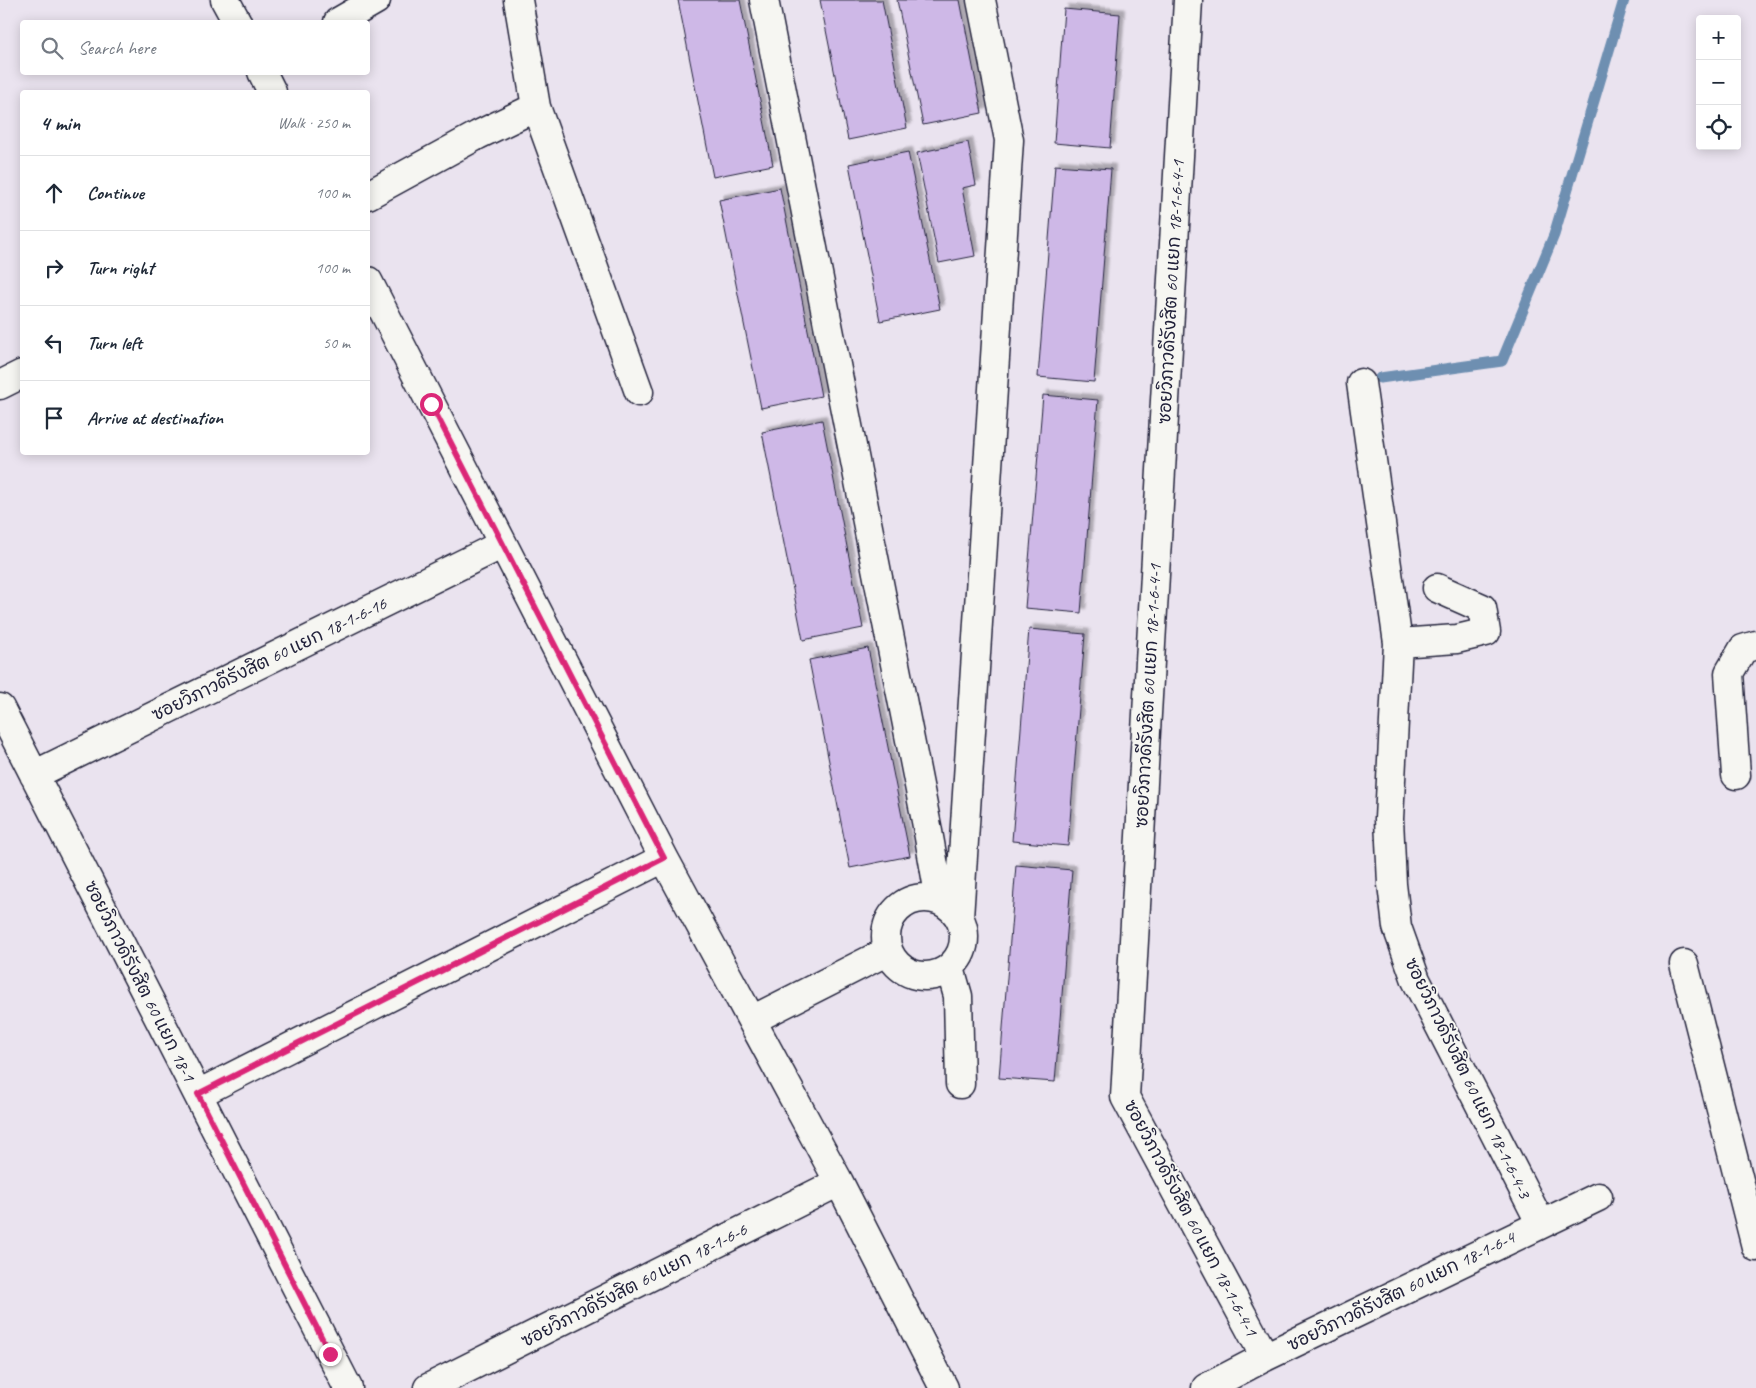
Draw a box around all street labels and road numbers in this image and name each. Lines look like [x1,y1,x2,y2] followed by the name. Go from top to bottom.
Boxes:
[1152,158,1189,425] street label: ซอยวิภาวดีรังสิต 60 แยก 18-1-6-4-1
[1129,562,1166,829] street label: ซอยวิภาวดีรังสิต 60 แยก 18-1-6-4-1
[148,591,391,726] street label: ซอยวิภาวดีรังสิต 60 แยก 18-1-6-16
[80,876,202,1086] street label: ซอยวิภาวดีรังสิต 60 แยก 18-1
[1400,954,1538,1203] street label: ซอยวิภาวดีรังสิต 60 แยก 18-1-6-4-3
[1119,1096,1264,1341] street label: ซอยวิภาวดีรังสิต 60 แยก 18-1-6-4-1
[517,1217,751,1352] street label: ซอยวิภาวดีรังสิต 60 แยก 18-1-6-6
[1283,1225,1520,1356] street label: ซอยวิภาวดีรังสิต 60 แยก 18-1-6-4

